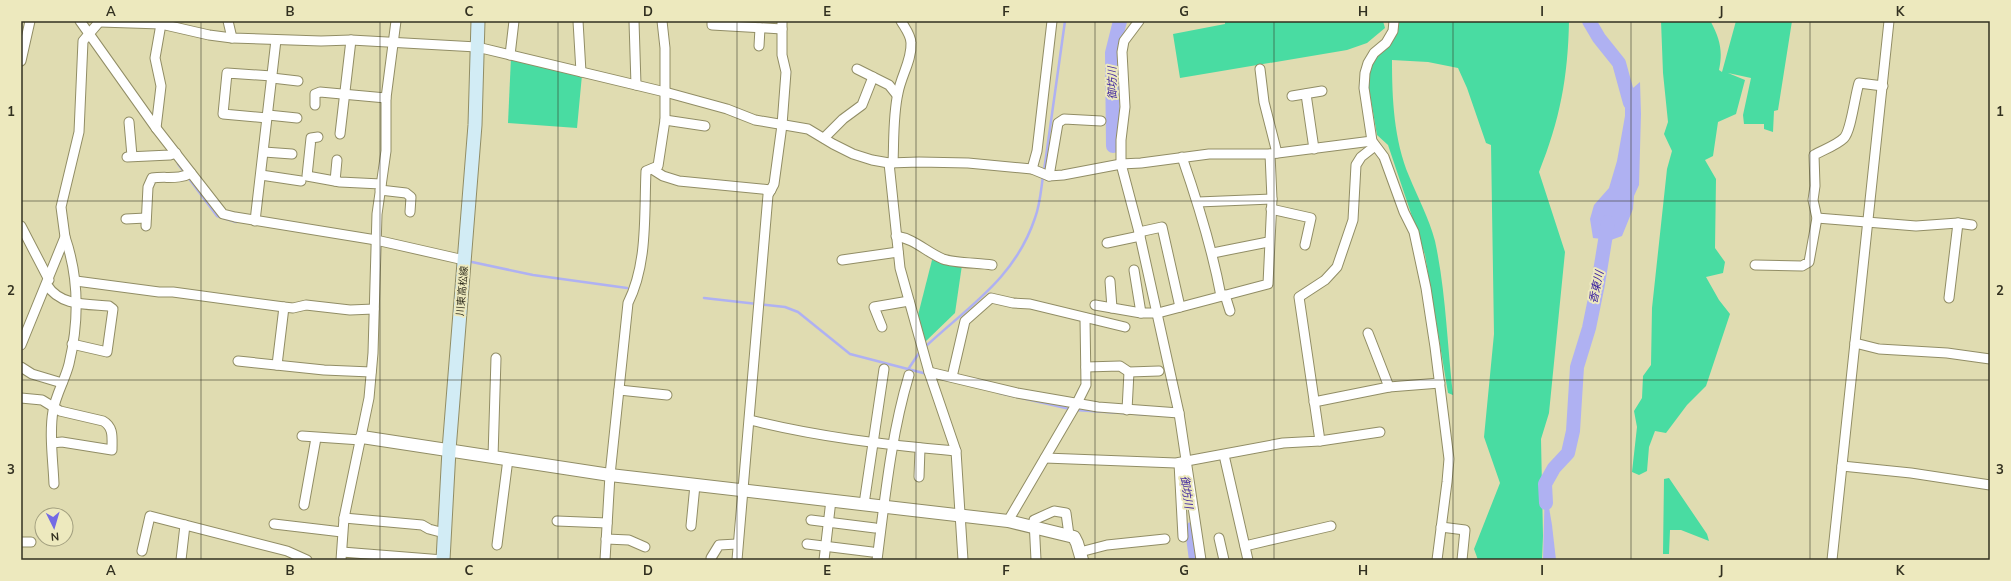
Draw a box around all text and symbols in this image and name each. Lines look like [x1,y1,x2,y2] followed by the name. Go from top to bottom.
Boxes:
[106,3,116,19] text: A
[286,3,295,19] text: B
[465,3,474,19] text: C
[643,3,653,19] text: D
[823,3,831,19] text: E
[1002,3,1010,19] text: F
[1179,3,1189,19] text: G
[1358,3,1368,19] text: H
[1540,3,1544,19] text: I
[1719,3,1723,19] text: J
[1896,3,1906,19] text: K
[1105,65,1119,100] water label: 御坊川
[7,103,15,119] text: 1
[1996,103,2004,119] text: 1
[453,266,471,316] street label: 川東高松線
[1586,268,1606,305] water label: 香東川
[7,282,15,298] text: 2
[1996,282,2004,298] text: 2
[7,461,15,477] text: 3
[1996,461,2004,477] text: 3
[1178,475,1196,510] water label: 御坊川
[34,507,74,547] north arrow
[50,530,60,544] text: N
[106,562,116,578] text: A
[286,562,295,578] text: B
[465,562,474,578] text: C
[643,562,653,578] text: D
[823,562,831,578] text: E
[1002,562,1010,578] text: F
[1179,562,1189,578] text: G
[1358,562,1368,578] text: H
[1540,562,1544,578] text: I
[1719,562,1723,578] text: J
[1896,562,1906,578] text: K

